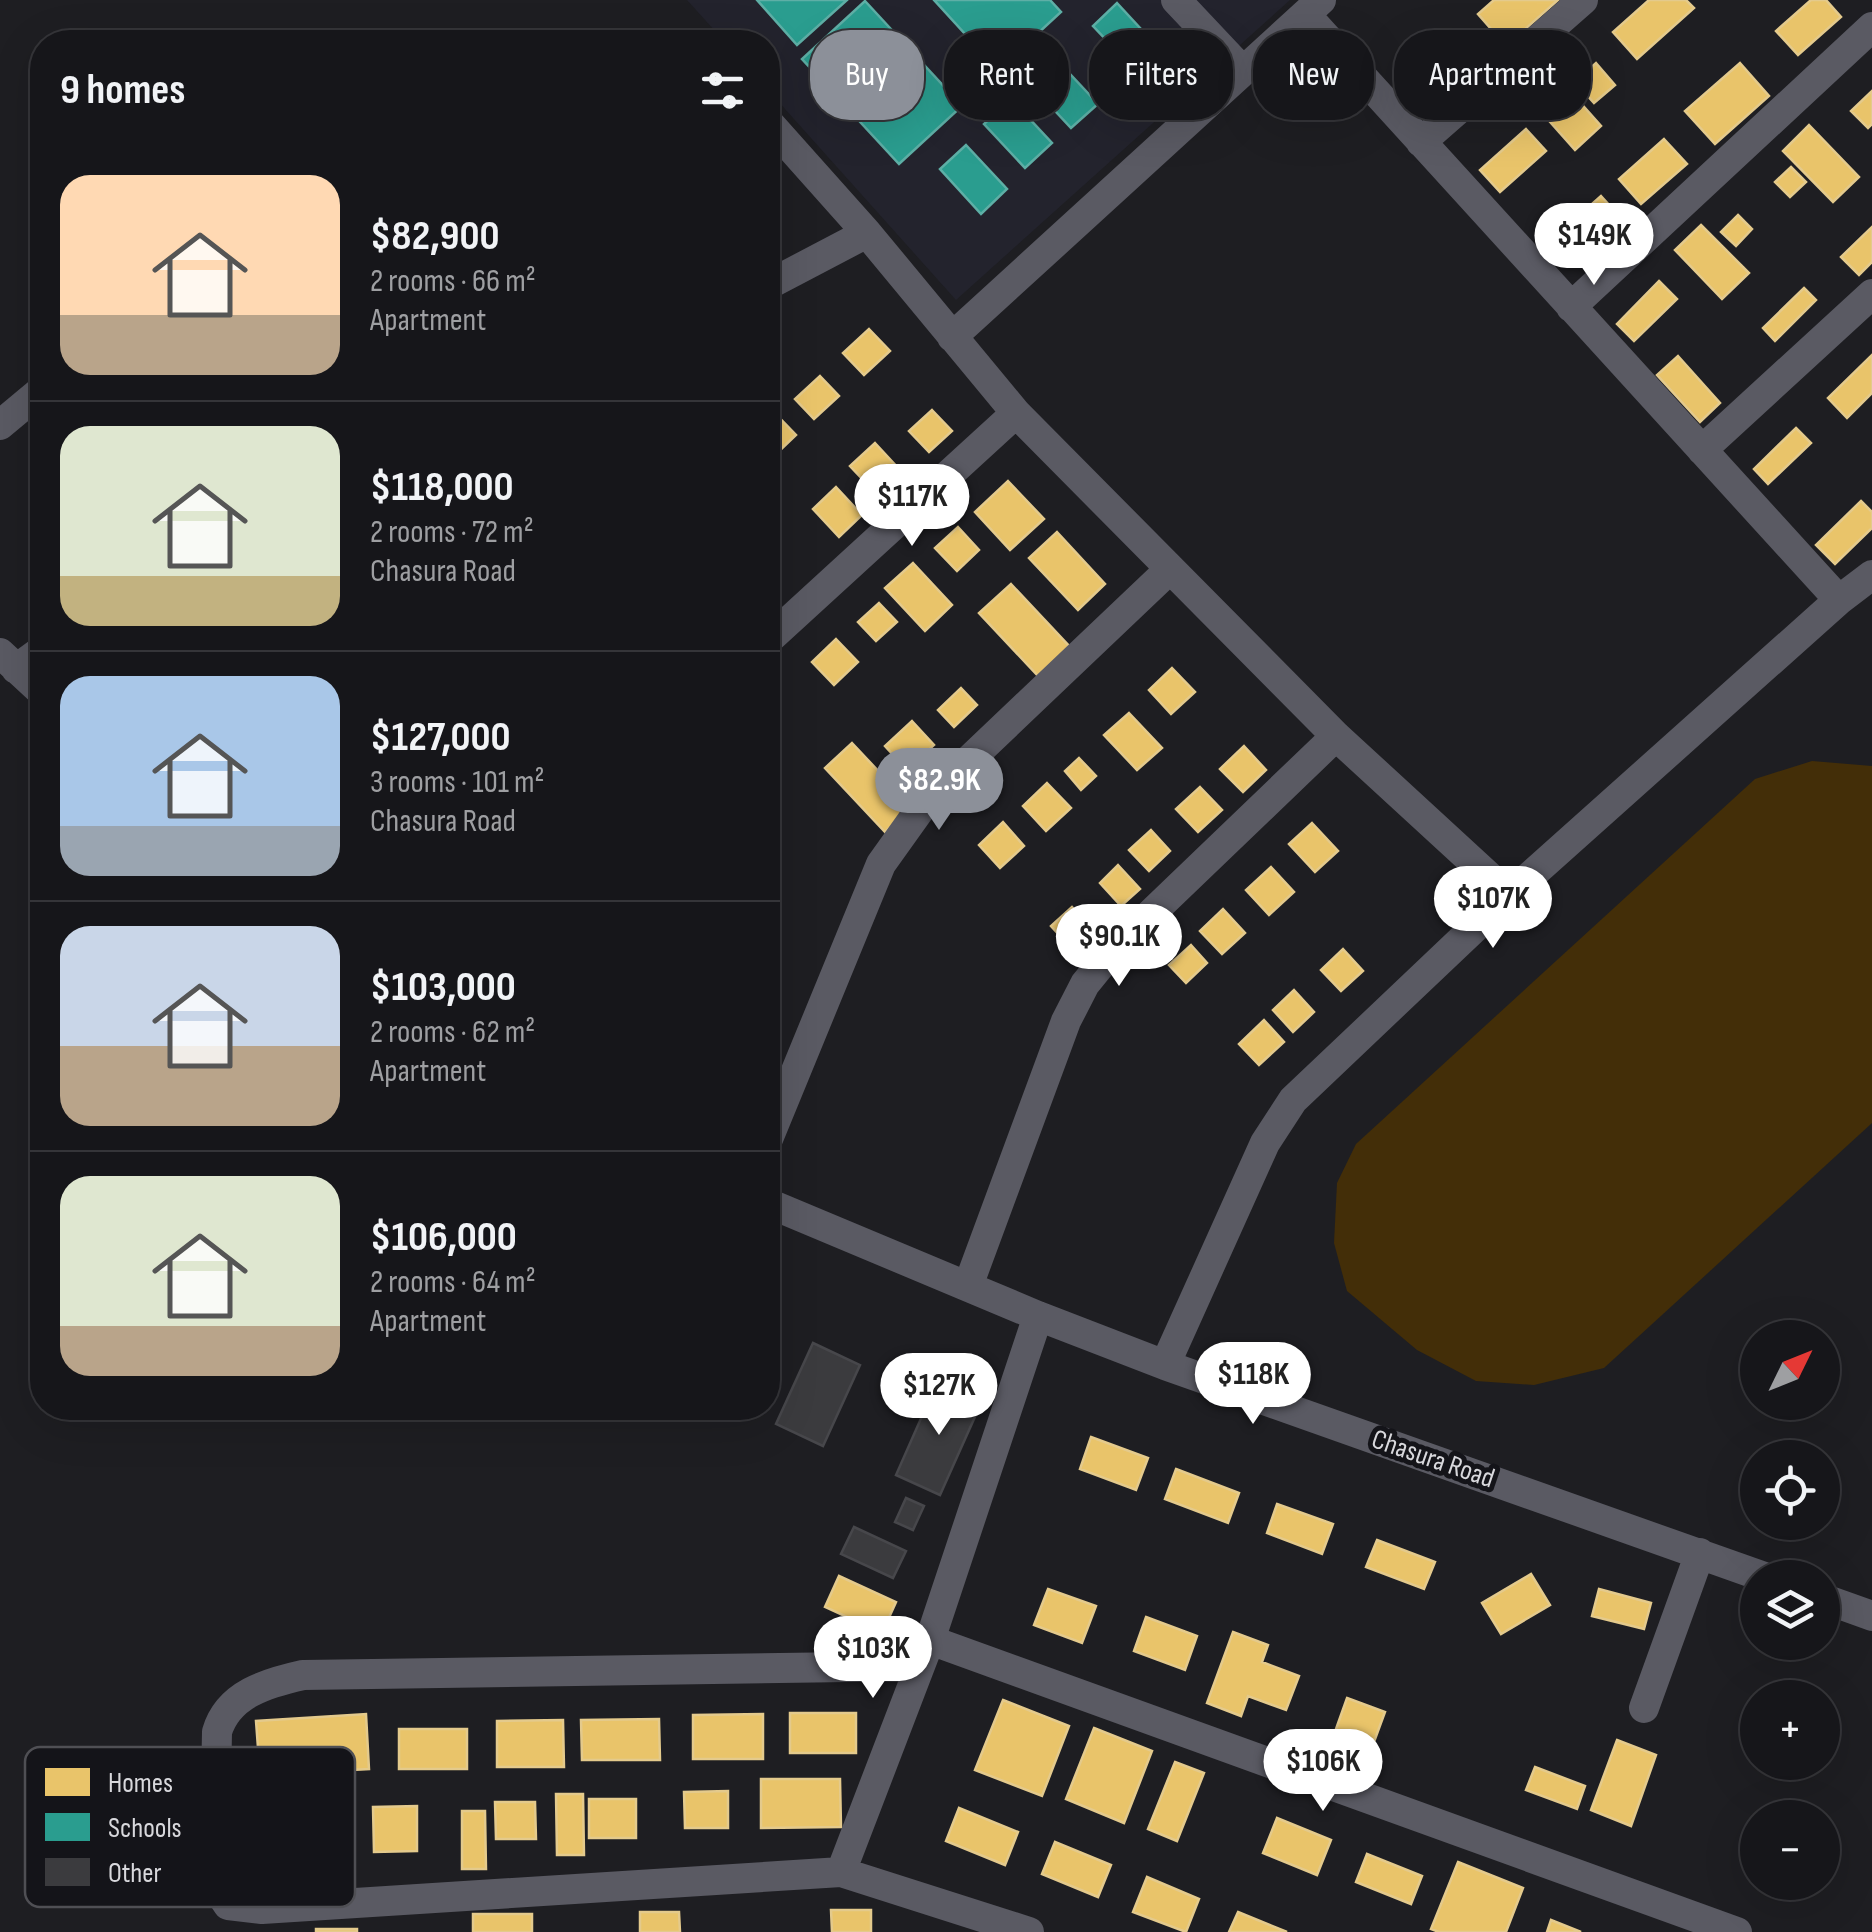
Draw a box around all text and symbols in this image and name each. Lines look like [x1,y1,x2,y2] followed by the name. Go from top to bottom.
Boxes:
[810,30,924,120] chip: Buy
[944,30,1069,120] chip: Rent
[1089,30,1233,120] chip: Filters
[1253,30,1374,120] chip: New
[1394,30,1591,120] chip: Apartment
[695,63,750,118] icon: filters
[60,65,185,116] text: 9 homes
[1524,203,1664,288] pin: $149K
[370,211,499,262] text: $82,900
[140,215,260,335] icon: home
[1556,216,1632,255] text: $149K
[370,262,536,301] text: 2 rooms · 66 m²
[370,301,486,340] text: Apartment
[370,462,514,513] text: $118,000
[842,464,982,549] pin: $117K
[140,466,260,586] icon: home
[876,477,948,516] text: $117K
[370,513,534,552] text: 2 rooms · 72 m²
[370,552,516,591] text: Chasura Road
[370,712,511,763] text: $127,000
[140,716,260,836] icon: home
[858,748,1020,833] pin: $82.9K
[897,761,981,800] text: $82.9K
[370,763,545,802] text: 3 rooms · 101 m²
[370,802,516,841] text: Chasura Road
[1423,866,1563,951] pin: $107K
[1456,879,1530,918] text: $107K
[1038,904,1200,989] pin: $90.1K
[1078,917,1160,956] text: $90.1K
[370,962,516,1013] text: $103,000
[140,966,260,1086] icon: home
[370,1013,535,1052] text: 2 rooms · 62 m²
[370,1052,486,1091] text: Apartment
[370,1212,517,1263] text: $106,000
[140,1216,260,1336] icon: home
[370,1263,536,1302] text: 2 rooms · 64 m²
[370,1302,486,1341] text: Apartment
[1740,1320,1840,1420] north arrow
[1740,1320,1840,1900] map controls
[1183,1342,1323,1427] pin: $118K
[869,1353,1009,1438] pin: $127K
[1217,1355,1289,1394] text: $118K
[902,1366,976,1405] text: $127K
[1367,1423,1499,1495] street label: Chasura Road
[1740,1440,1840,1540] button: locate
[1740,1560,1840,1660] button: layers
[803,1616,943,1701] pin: $103K
[836,1629,910,1668] text: $103K
[1740,1680,1840,1780] button: +
[1253,1729,1393,1814] pin: $106K
[1286,1742,1361,1781] text: $106K
[25,1747,355,1907] legend
[108,1767,173,1800] text: Homes
[1740,1800,1840,1900] button: −
[108,1812,182,1845] text: Schools
[108,1857,162,1890] text: Other

